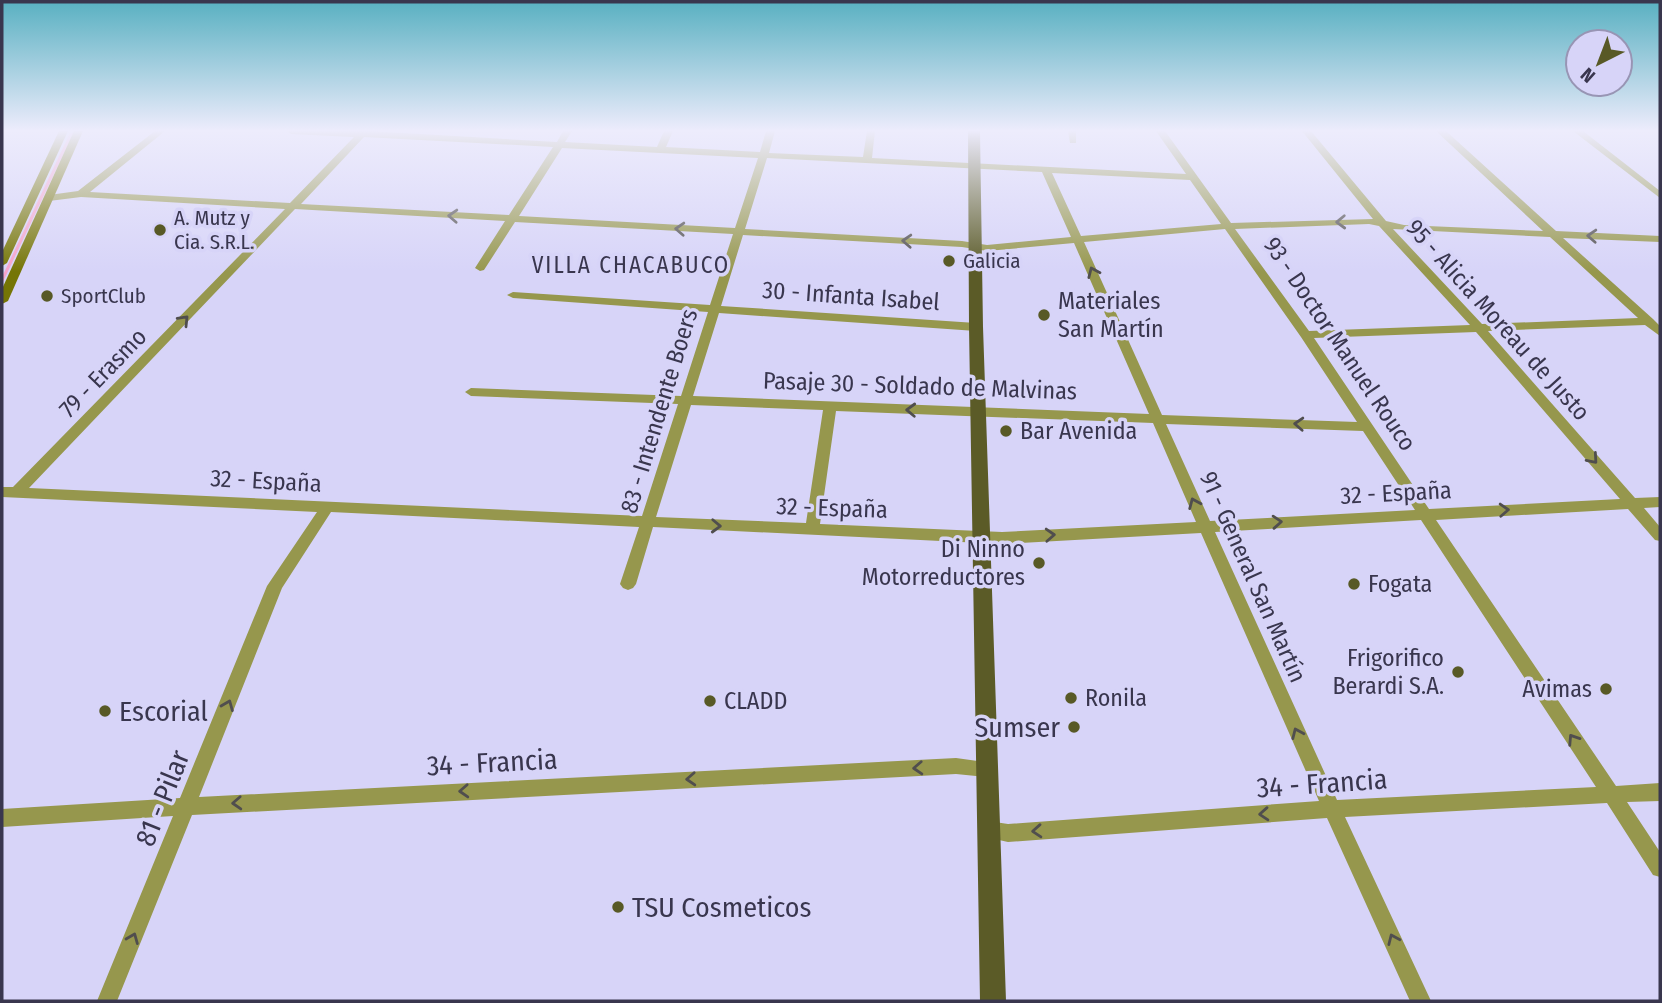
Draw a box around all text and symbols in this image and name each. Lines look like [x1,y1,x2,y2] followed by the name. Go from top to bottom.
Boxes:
[1564,28,1634,98] north arrow
[1576,63,1600,88] text: N
[174,205,254,255] place label: A. Mutz y Cia. S.R.L.
[447,208,458,223] one-way arrow
[1400,214,1596,426] street label: 95 - Alicia Moreau de Justo
[1335,215,1346,230] one-way arrow
[674,221,685,236] one-way arrow
[152,222,168,238] marker: A. Mutz y Cia. S.R.L.
[1586,229,1597,244] one-way arrow
[1258,232,1422,456] street label: 93 - Doctor Manuel Rouco
[902,234,913,249] one-way arrow
[963,248,1021,274] place label: Galicia
[532,251,730,279] district label: VILLA CHACABUCO
[941,253,957,269] marker: Galicia
[1087,267,1101,279] one-way arrow
[761,276,941,316] street label: 30 - Infanta Isabel
[61,283,146,309] place label: SportClub
[1058,287,1164,343] place label: Materiales San Martín
[39,288,55,304] marker: SportClub
[615,305,703,517] street label: 83 - Intendente Boers
[1036,307,1052,323] marker: Materiales San Martín
[175,315,188,328] one-way arrow
[54,323,152,423] street label: 79 - Erasmo
[762,367,1078,405] street label: Pasaje 30 - Soldado de Malvinas
[905,403,916,418] one-way arrow
[1020,417,1137,445] place label: Bar Avenida
[1294,417,1305,432] one-way arrow
[998,423,1014,439] marker: Bar Avenida
[1585,451,1597,464] one-way arrow
[210,464,322,498] street label: 32 - España
[1194,467,1312,687] street label: 91 - General San Martín
[1340,476,1452,510] street label: 32 - España
[776,492,888,524] street label: 32 - España
[1189,497,1203,509] one-way arrow
[1499,502,1510,517] one-way arrow
[1272,515,1283,530] one-way arrow
[711,518,722,533] one-way arrow
[1045,528,1056,543] one-way arrow
[862,535,1025,591] place label: Di Ninno Motorreductores
[1031,555,1047,571] marker: Di Ninno Motorreductores
[1368,570,1432,598] place label: Fogata
[1346,576,1362,592] marker: Fogata
[1332,644,1444,700] place label: Frigorifico Berardi S.A.
[1450,664,1466,680] marker: Frigorifico Berardi S.A.
[1522,675,1592,703] place label: Avimas
[1598,681,1614,697] marker: Avimas
[1085,684,1147,712] place label: Ronila
[724,687,787,715] place label: CLADD
[1063,690,1079,706] marker: Ronila
[702,693,718,709] marker: CLADD
[119,695,208,728] place label: Escorial
[219,699,233,711] one-way arrow
[97,703,113,719] marker: Escorial
[974,711,1060,744] place label: Sumser
[1066,719,1082,735] marker: Sumser
[1291,727,1305,740] one-way arrow
[1569,733,1582,746] one-way arrow
[426,743,558,782] street label: 34 - Francia
[128,745,197,851] street label: 81 - Pilar
[912,760,923,775] one-way arrow
[1256,762,1389,805] street label: 34 - Francia
[685,772,696,787] one-way arrow
[458,784,469,799] one-way arrow
[231,796,242,811] one-way arrow
[1258,806,1269,821] one-way arrow
[1031,823,1042,838] one-way arrow
[632,891,811,924] place label: TSU Cosmeticos
[610,899,626,915] marker: TSU Cosmeticos
[125,933,139,945] one-way arrow
[1387,934,1401,946] one-way arrow

